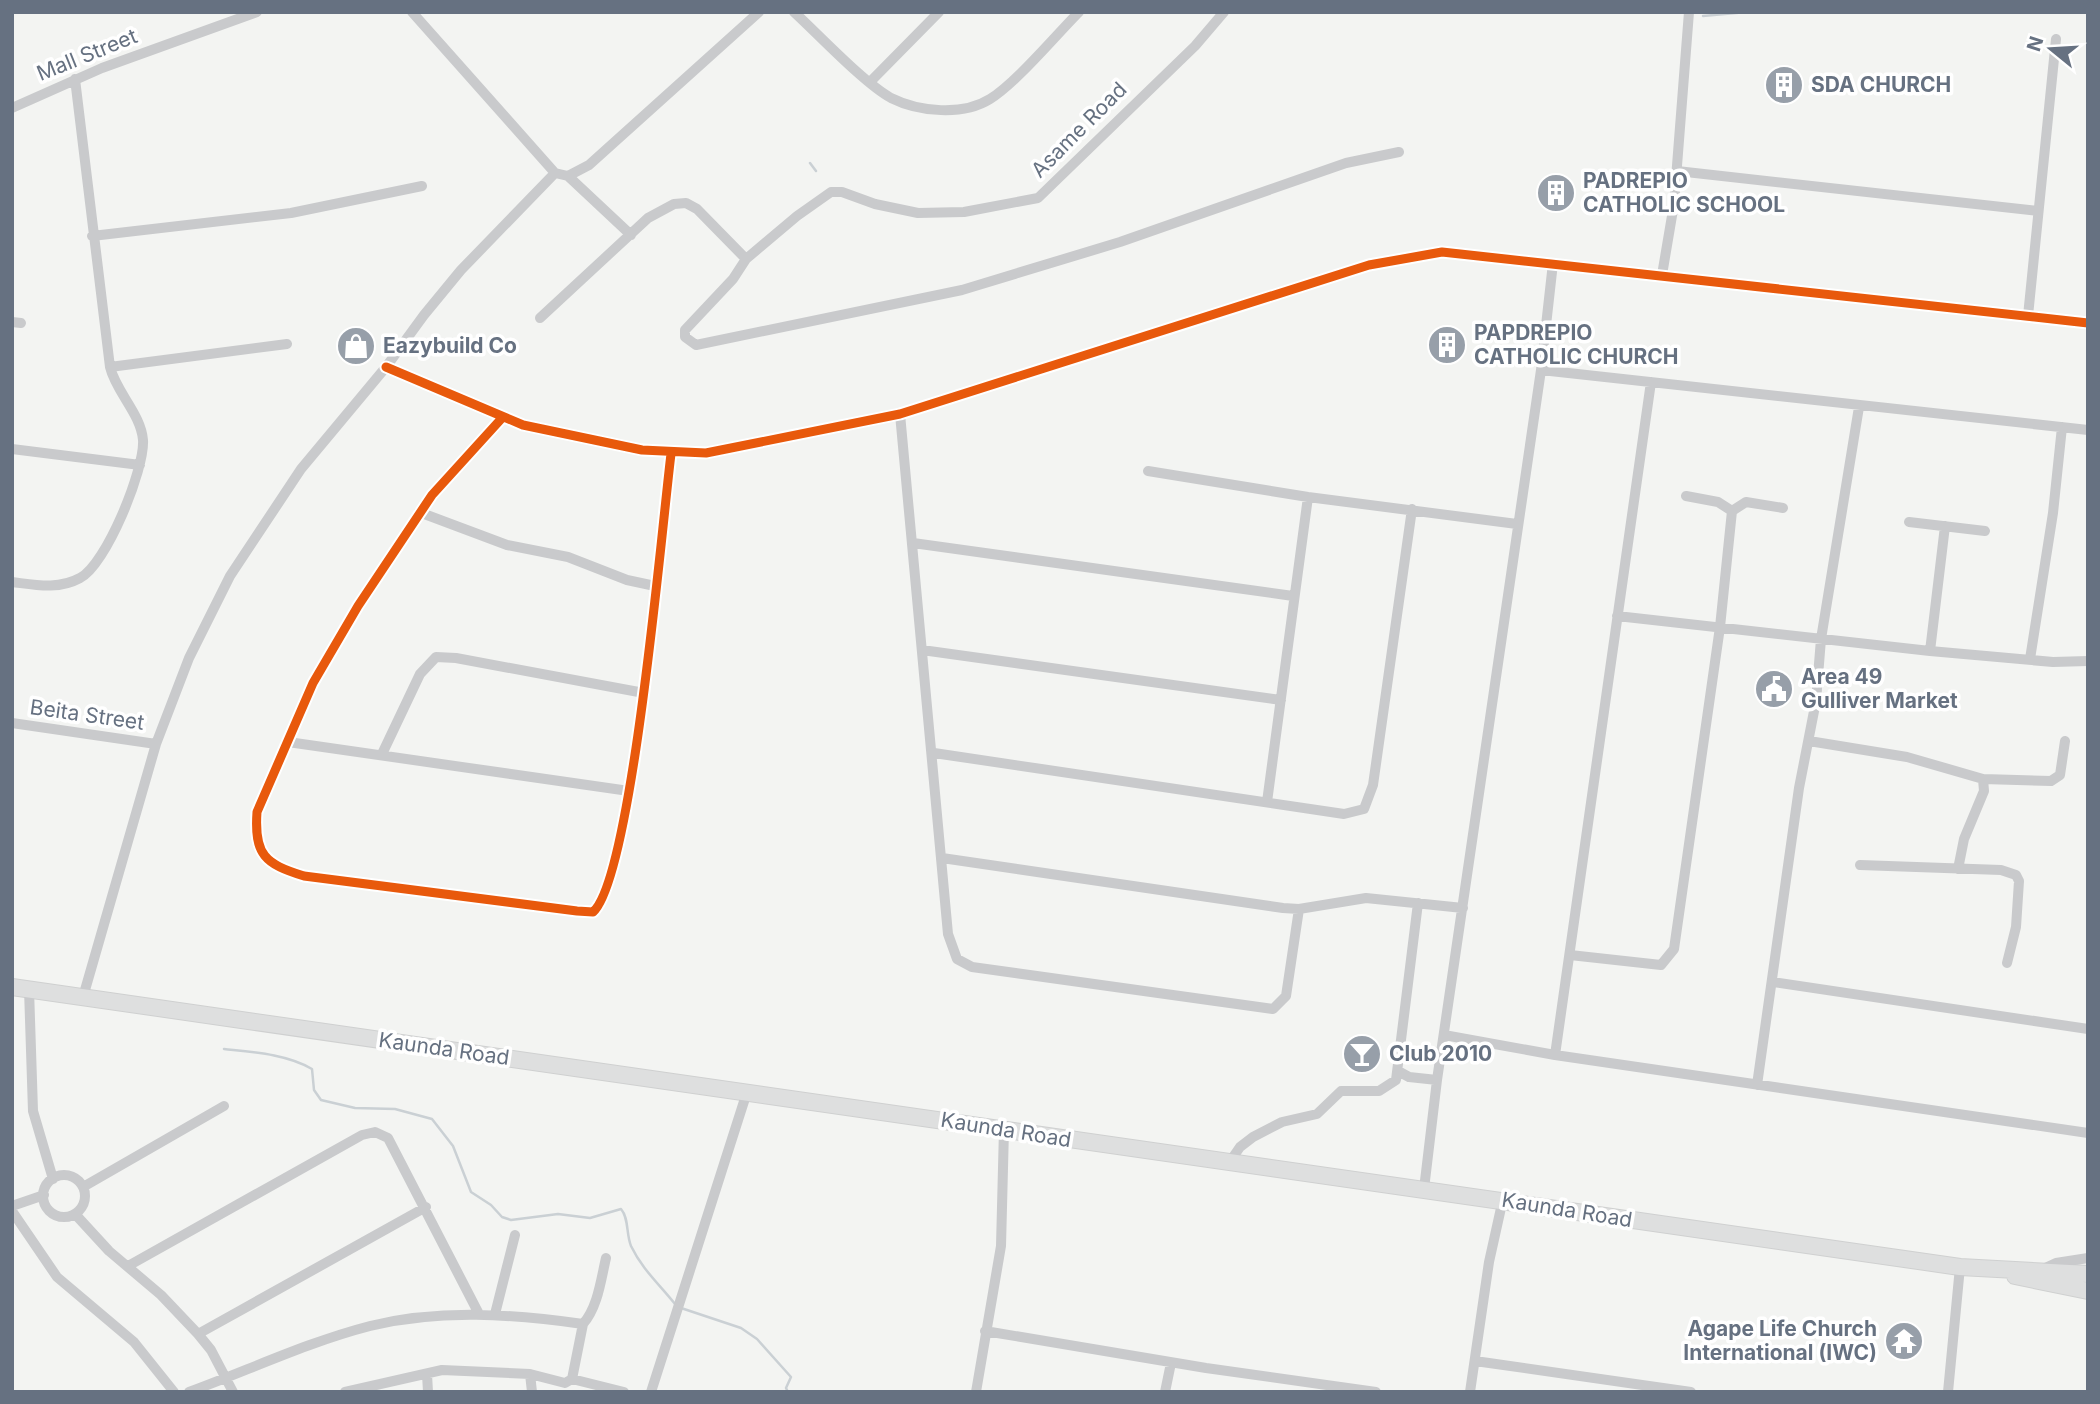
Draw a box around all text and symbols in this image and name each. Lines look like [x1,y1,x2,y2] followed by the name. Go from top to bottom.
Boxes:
[2016,14,2086,84] north arrow
[33,23,141,86] street label: Mall Street
[2022,33,2048,54] text: N
[1763,64,1805,106] building icon: SDA CHURCH
[1811,72,1951,97] place label: SDA CHURCH
[1026,77,1132,183] street label: Asame Road
[1583,168,1785,217] place label: PADREPIO CATHOLIC SCHOOL
[1535,172,1577,214] building icon: PADREPIO CATHOLIC SCHOOL
[1474,320,1679,369] place label: PAPDREPIO CATHOLIC CHURCH
[1426,324,1468,366] building icon: PAPDREPIO CATHOLIC CHURCH
[335,325,377,367] shop icon: Eazybuild Co
[383,333,517,358] place label: Eazybuild Co
[1801,664,1958,713] place label: Area 49 Gulliver Market
[1753,668,1795,710] public building icon: Area 49 Gulliver Market
[28,694,146,735] street label: Beita Street
[377,1027,511,1070] street label: Kaunda Road
[1341,1033,1383,1075] bar icon: Club 2010
[1389,1041,1492,1066] place label: Club 2010
[939,1107,1073,1152] street label: Kaunda Road
[1500,1187,1634,1232] street label: Kaunda Road
[1683,1316,1877,1365] place label: Agape Life Church International (IWC)
[1883,1320,1925,1362] temple icon: Agape Life Church International (IWC)

